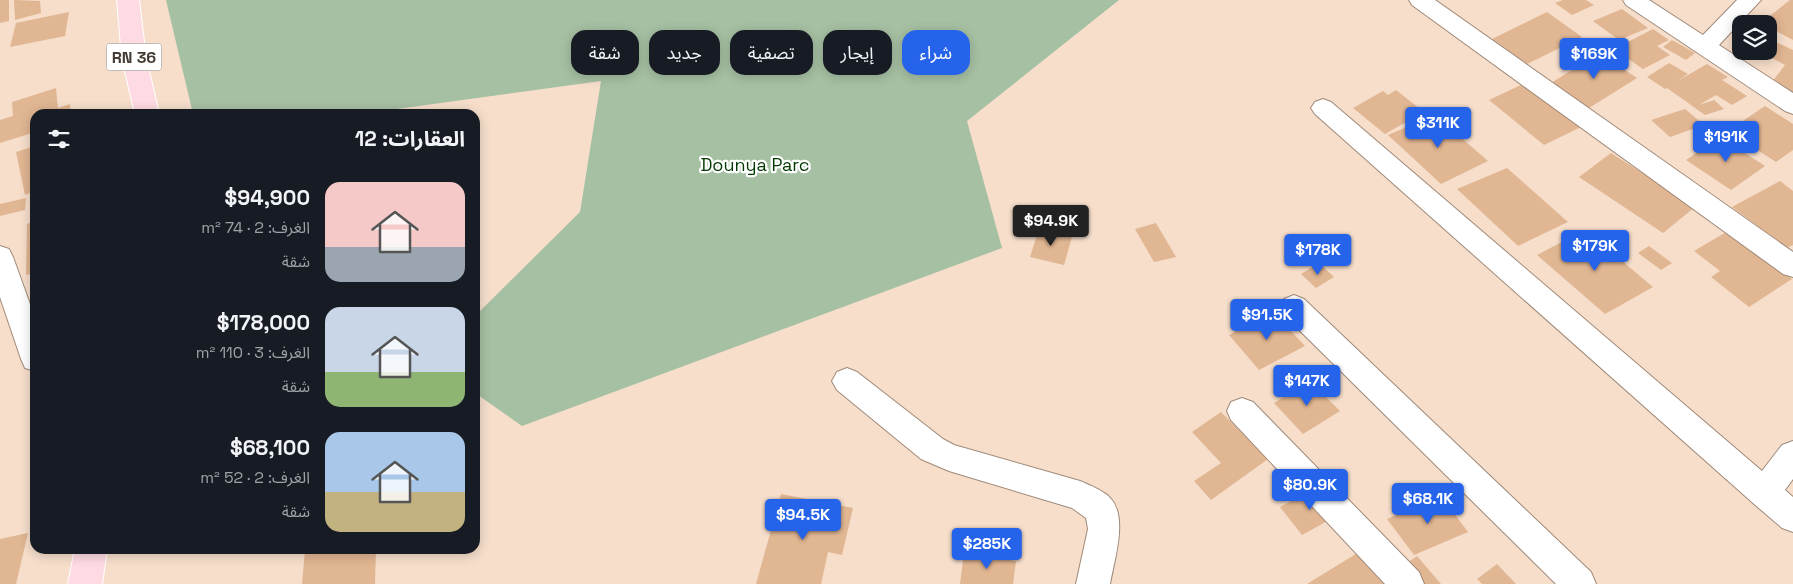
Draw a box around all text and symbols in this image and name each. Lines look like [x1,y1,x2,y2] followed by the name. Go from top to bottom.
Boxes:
[1732,15,1777,60] map controls
[1732,15,1777,60] button: layers
[571,30,639,75] chip: شقة
[649,30,720,75] chip: جديد
[730,30,813,75] chip: تصفية
[823,30,892,75] chip: إيجار
[902,30,970,75] chip: شراء
[1559,38,1629,80] pin: $169K
[1571,43,1617,64] text: $169K
[106,44,162,70] road number: RN 36
[1403,106,1473,149] pin: $311K
[1416,112,1460,133] text: $311K
[1691,120,1761,163] pin: $191K
[45,125,73,153] icon: filters
[355,125,465,152] text: العقارات: 12
[1704,126,1748,147] text: $191K
[700,153,810,176] park label: Dounya Parc
[225,184,310,211] text: $94,900
[365,202,425,262] icon: home
[1010,204,1092,247] pin: $94.9K
[1024,210,1078,231] text: $94.9K
[201,217,310,238] text: الغرف: 2 · 74 m²
[1560,230,1630,272] pin: $179K
[1283,234,1353,276] pin: $178K
[1572,235,1618,256] text: $179K
[1295,239,1341,260] text: $178K
[282,251,310,272] text: شقة
[1226,298,1308,341] pin: $91.5K
[1241,304,1293,325] text: $91.5K
[217,309,310,336] text: $178,000
[365,327,425,387] icon: home
[196,342,310,363] text: الغرف: 3 · 110 m²
[1272,364,1342,407] pin: $147K
[1284,370,1330,391] text: $147K
[282,376,310,397] text: شقة
[230,434,310,461] text: $68,100
[365,452,425,512] icon: home
[200,467,310,488] text: الغرف: 2 · 52 m²
[1269,468,1351,511] pin: $80.9K
[1283,474,1337,495] text: $80.9K
[1387,482,1469,525] pin: $68.1K
[1403,488,1453,509] text: $68.1K
[762,498,844,541] pin: $94.5K
[282,501,310,522] text: شقة
[776,504,830,525] text: $94.5K
[952,528,1022,570] pin: $285K
[963,533,1011,554] text: $285K

